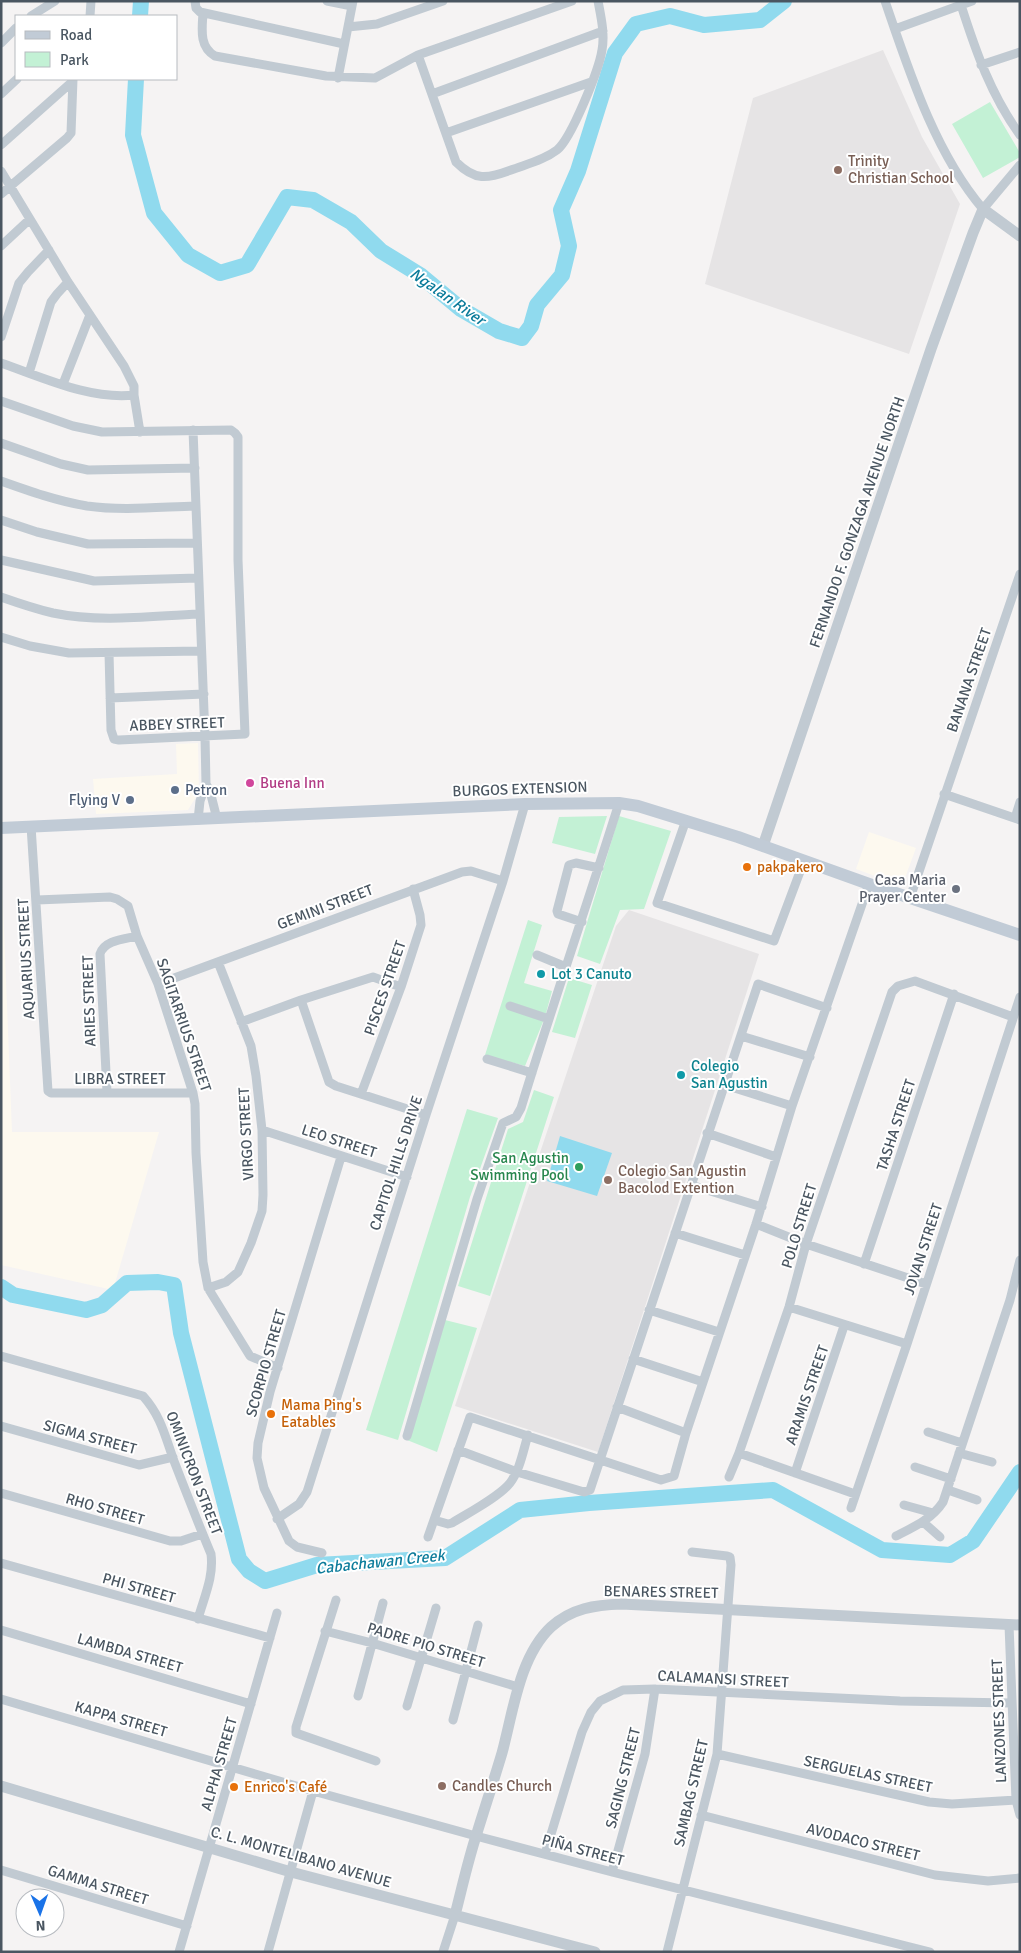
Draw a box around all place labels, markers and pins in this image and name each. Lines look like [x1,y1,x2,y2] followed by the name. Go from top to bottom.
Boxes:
[848,152,954,187] place label: Trinity Christian School
[832,164,844,176] marker: Trinity Christian School
[260,774,325,792] place label: Buena Inn
[244,777,256,789] marker: Buena Inn
[185,781,227,799] place label: Petron
[169,784,181,796] marker: Petron
[69,791,120,809] place label: Flying V
[124,794,136,806] marker: Flying V
[757,858,824,876] place label: pakpakero
[741,861,753,873] marker: pakpakero
[859,871,946,906] place label: Casa Maria Prayer Center
[950,883,962,895] marker: Casa Maria Prayer Center
[551,965,632,983] place label: Lot 3 Canuto
[535,968,547,980] marker: Lot 3 Canuto
[691,1057,768,1092] place label: Colegio San Agustin
[675,1069,687,1081] marker: Colegio San Agustin
[470,1149,569,1184] place label: San Agustin Swimming Pool
[573,1161,585,1173] marker: San Agustin Swimming Pool
[618,1162,746,1197] place label: Colegio San Agustin Bacolod Extention
[602,1174,614,1186] marker: Colegio San Agustin Bacolod Extention
[281,1396,362,1431] place label: Mama Ping's Eatables
[265,1408,277,1420] marker: Mama Ping's Eatables
[452,1777,552,1795] place label: Candles Church
[244,1778,327,1796] place label: Enrico's Café
[436,1780,448,1792] marker: Candles Church
[228,1781,240,1793] marker: Enrico's Café

